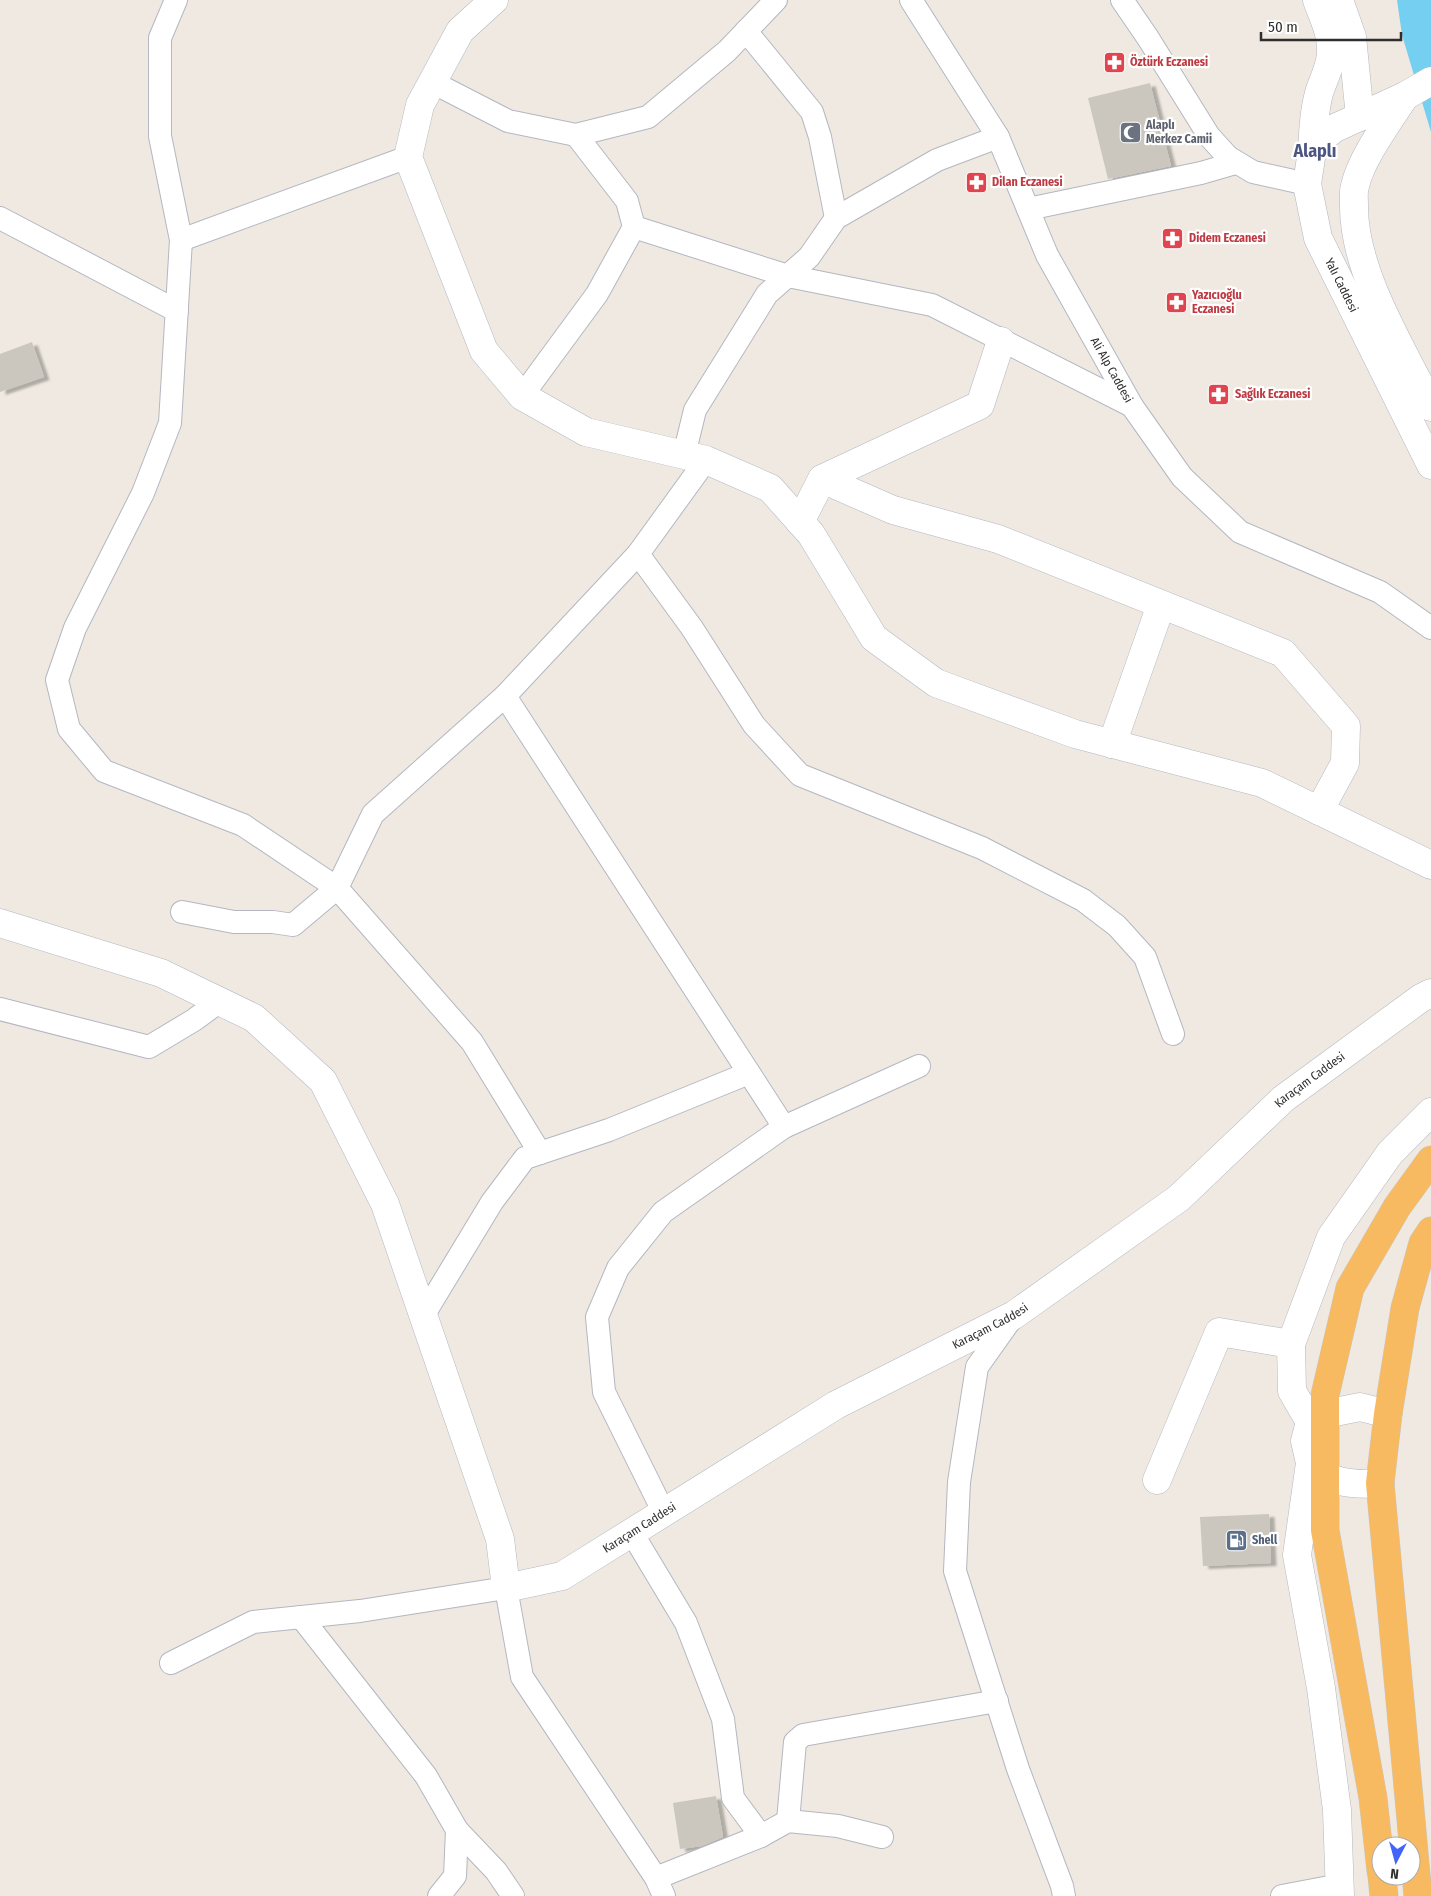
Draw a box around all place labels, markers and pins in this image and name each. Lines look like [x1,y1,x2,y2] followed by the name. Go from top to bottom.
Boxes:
[1102,50,1126,74] pharmacy icon: Öztürk Eczanesi
[1130,54,1208,69] place label: Öztürk Eczanesi
[1145,118,1212,146] place label: Alaplı Merkez Camii
[1118,120,1142,144] mosque icon: Alaplı Merkez Camii
[964,170,988,194] pharmacy icon: Dilan Eczanesi
[992,175,1063,189] place label: Dilan Eczanesi
[1161,226,1185,250] pharmacy icon: Didem Eczanesi
[1189,231,1266,245] place label: Didem Eczanesi
[1191,287,1242,316] place label: Yazıcıoğlu Eczanesi
[1164,290,1188,314] pharmacy icon: Yazıcıoğlu Eczanesi
[1207,382,1231,406] pharmacy icon: Sağlık Eczanesi
[1235,386,1310,401] place label: Sağlık Eczanesi
[1224,1528,1248,1552] fuel station icon: Shell
[1252,1533,1278,1547] place label: Shell

